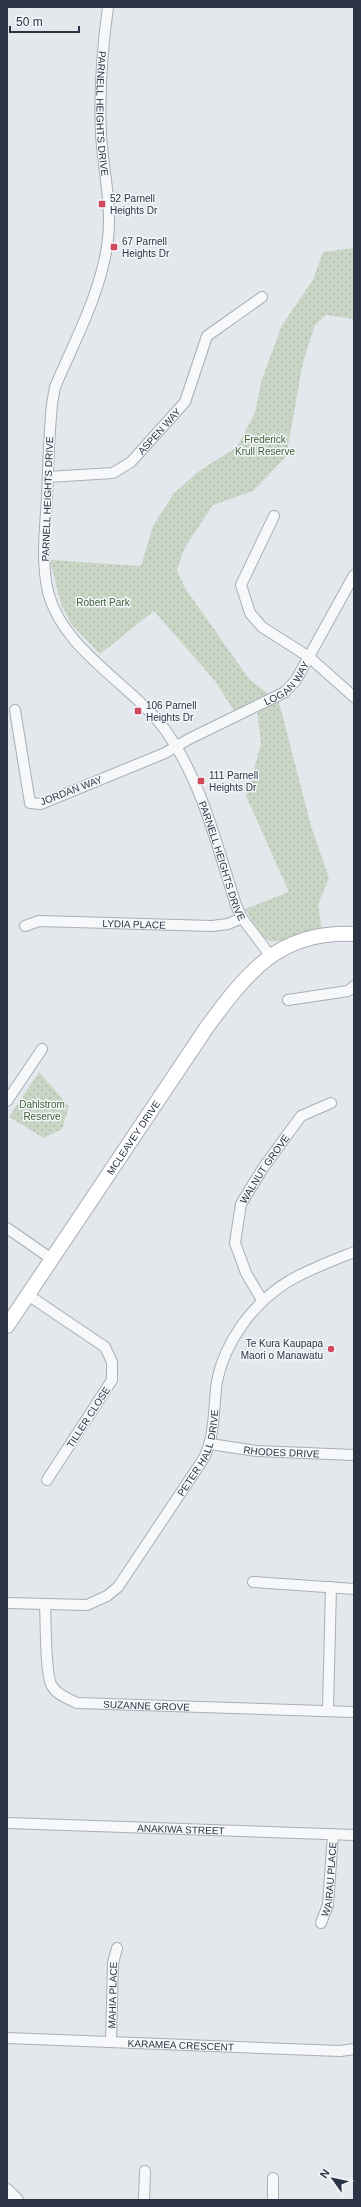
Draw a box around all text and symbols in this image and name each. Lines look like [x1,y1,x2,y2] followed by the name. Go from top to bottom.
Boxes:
[10,8,79,34] scale bar
[16,15,43,29] text: 50 m
[94,51,110,177] street label: PARNELL HEIGHTS DRIVE
[110,193,158,216] place label: 52 Parnell Heights Dr
[97,199,107,209] marker: 52 Parnell Heights Dr
[122,236,170,259] place label: 67 Parnell Heights Dr
[109,242,119,252] marker: 67 Parnell Heights Dr
[136,406,183,457] street label: ASPEN WAY
[235,434,295,457] park label: Frederick Krull Reserve
[40,436,55,562] street label: PARNELL HEIGHTS DRIVE
[76,597,131,608] park label: Robert Park
[262,659,311,707] street label: LOGAN WAY
[146,700,197,723] place label: 106 Parnell Heights Dr
[133,706,143,716] marker: 106 Parnell Heights Dr
[209,770,258,793] place label: 111 Parnell Heights Dr
[39,773,104,807] street label: JORDAN WAY
[196,776,206,786] marker: 111 Parnell Heights Dr
[197,800,247,923] street label: PARNELL HEIGHTS DRIVE
[102,918,166,931] street label: LYDIA PLACE
[105,1098,163,1177] street label: MCLEAVEY DRIVE
[19,1099,65,1122] park label: Dahlstrom Reserve
[238,1132,292,1206] street label: WALNUT GROVE
[241,1338,323,1361] place label: Te Kura Kaupapa Maori o Manawatu
[326,1344,336,1354] marker: Te Kura Kaupapa Maori o Manawatu
[65,1384,112,1450] street label: TILLER CLOSE
[175,1409,220,1498] street label: PETER HALL DRIVE
[243,1444,320,1460] street label: RHODES DRIVE
[103,1699,190,1713] street label: SUZANNE GROVE
[137,1823,225,1837] street label: ANAKIWA STREET
[319,1841,338,1918] street label: WAIRAU PLACE
[106,1961,119,2029] street label: MAHIA PLACE
[128,2038,234,2053] street label: KARAMEA CRESCENT
[313,2159,353,2199] north arrow
[317,2167,332,2180] text: N

